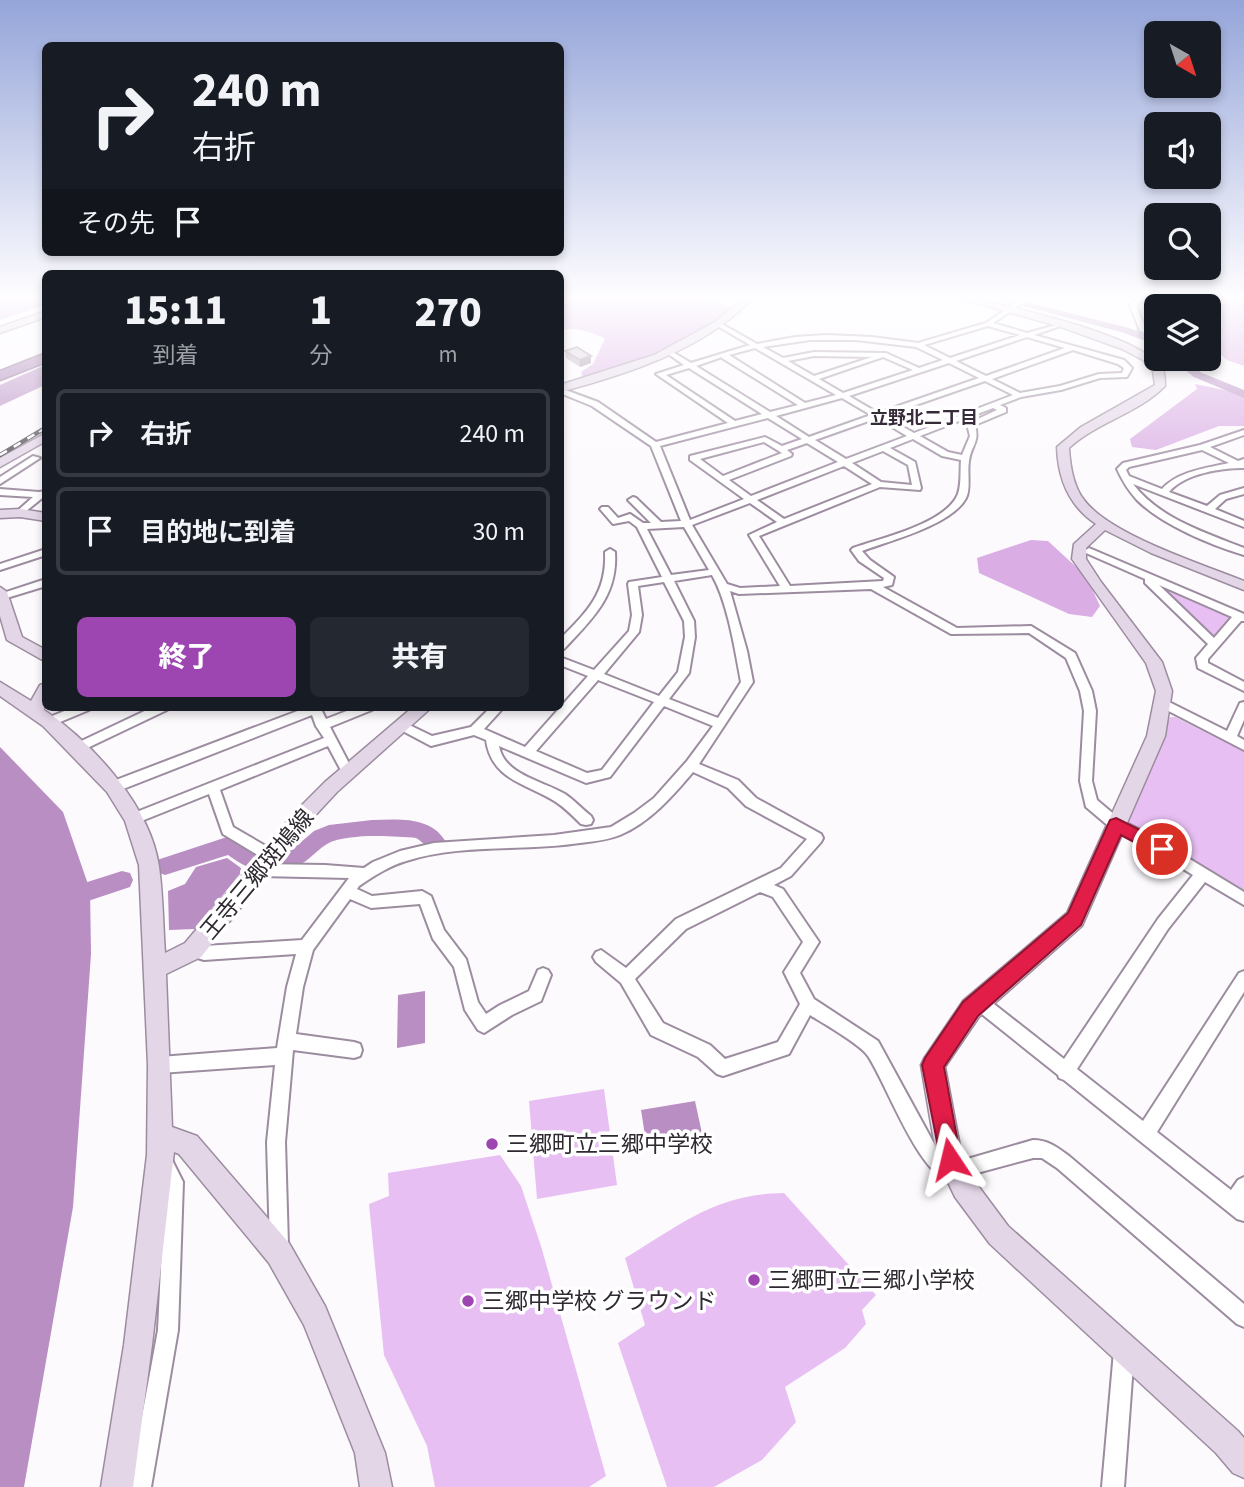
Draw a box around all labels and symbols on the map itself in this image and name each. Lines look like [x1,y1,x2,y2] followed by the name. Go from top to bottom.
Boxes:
[1144,21,1222,98] north arrow
[870,406,978,431] district label: 立野北二丁目
[193,802,322,947] street label: 王寺三郷斑鳩線
[1132,819,1192,879] pin
[913,1122,987,1196] position arrow
[506,1128,713,1161] place label: 三郷町立三郷中学校
[484,1136,500,1152] marker: 三郷町立三郷中学校
[768,1264,975,1297] place label: 三郷町立三郷小学校
[746,1272,762,1288] marker: 三郷町立三郷小学校
[482,1285,717,1318] place label: 三郷中学校 グラウンド
[460,1293,476,1309] marker: 三郷中学校 グラウンド

